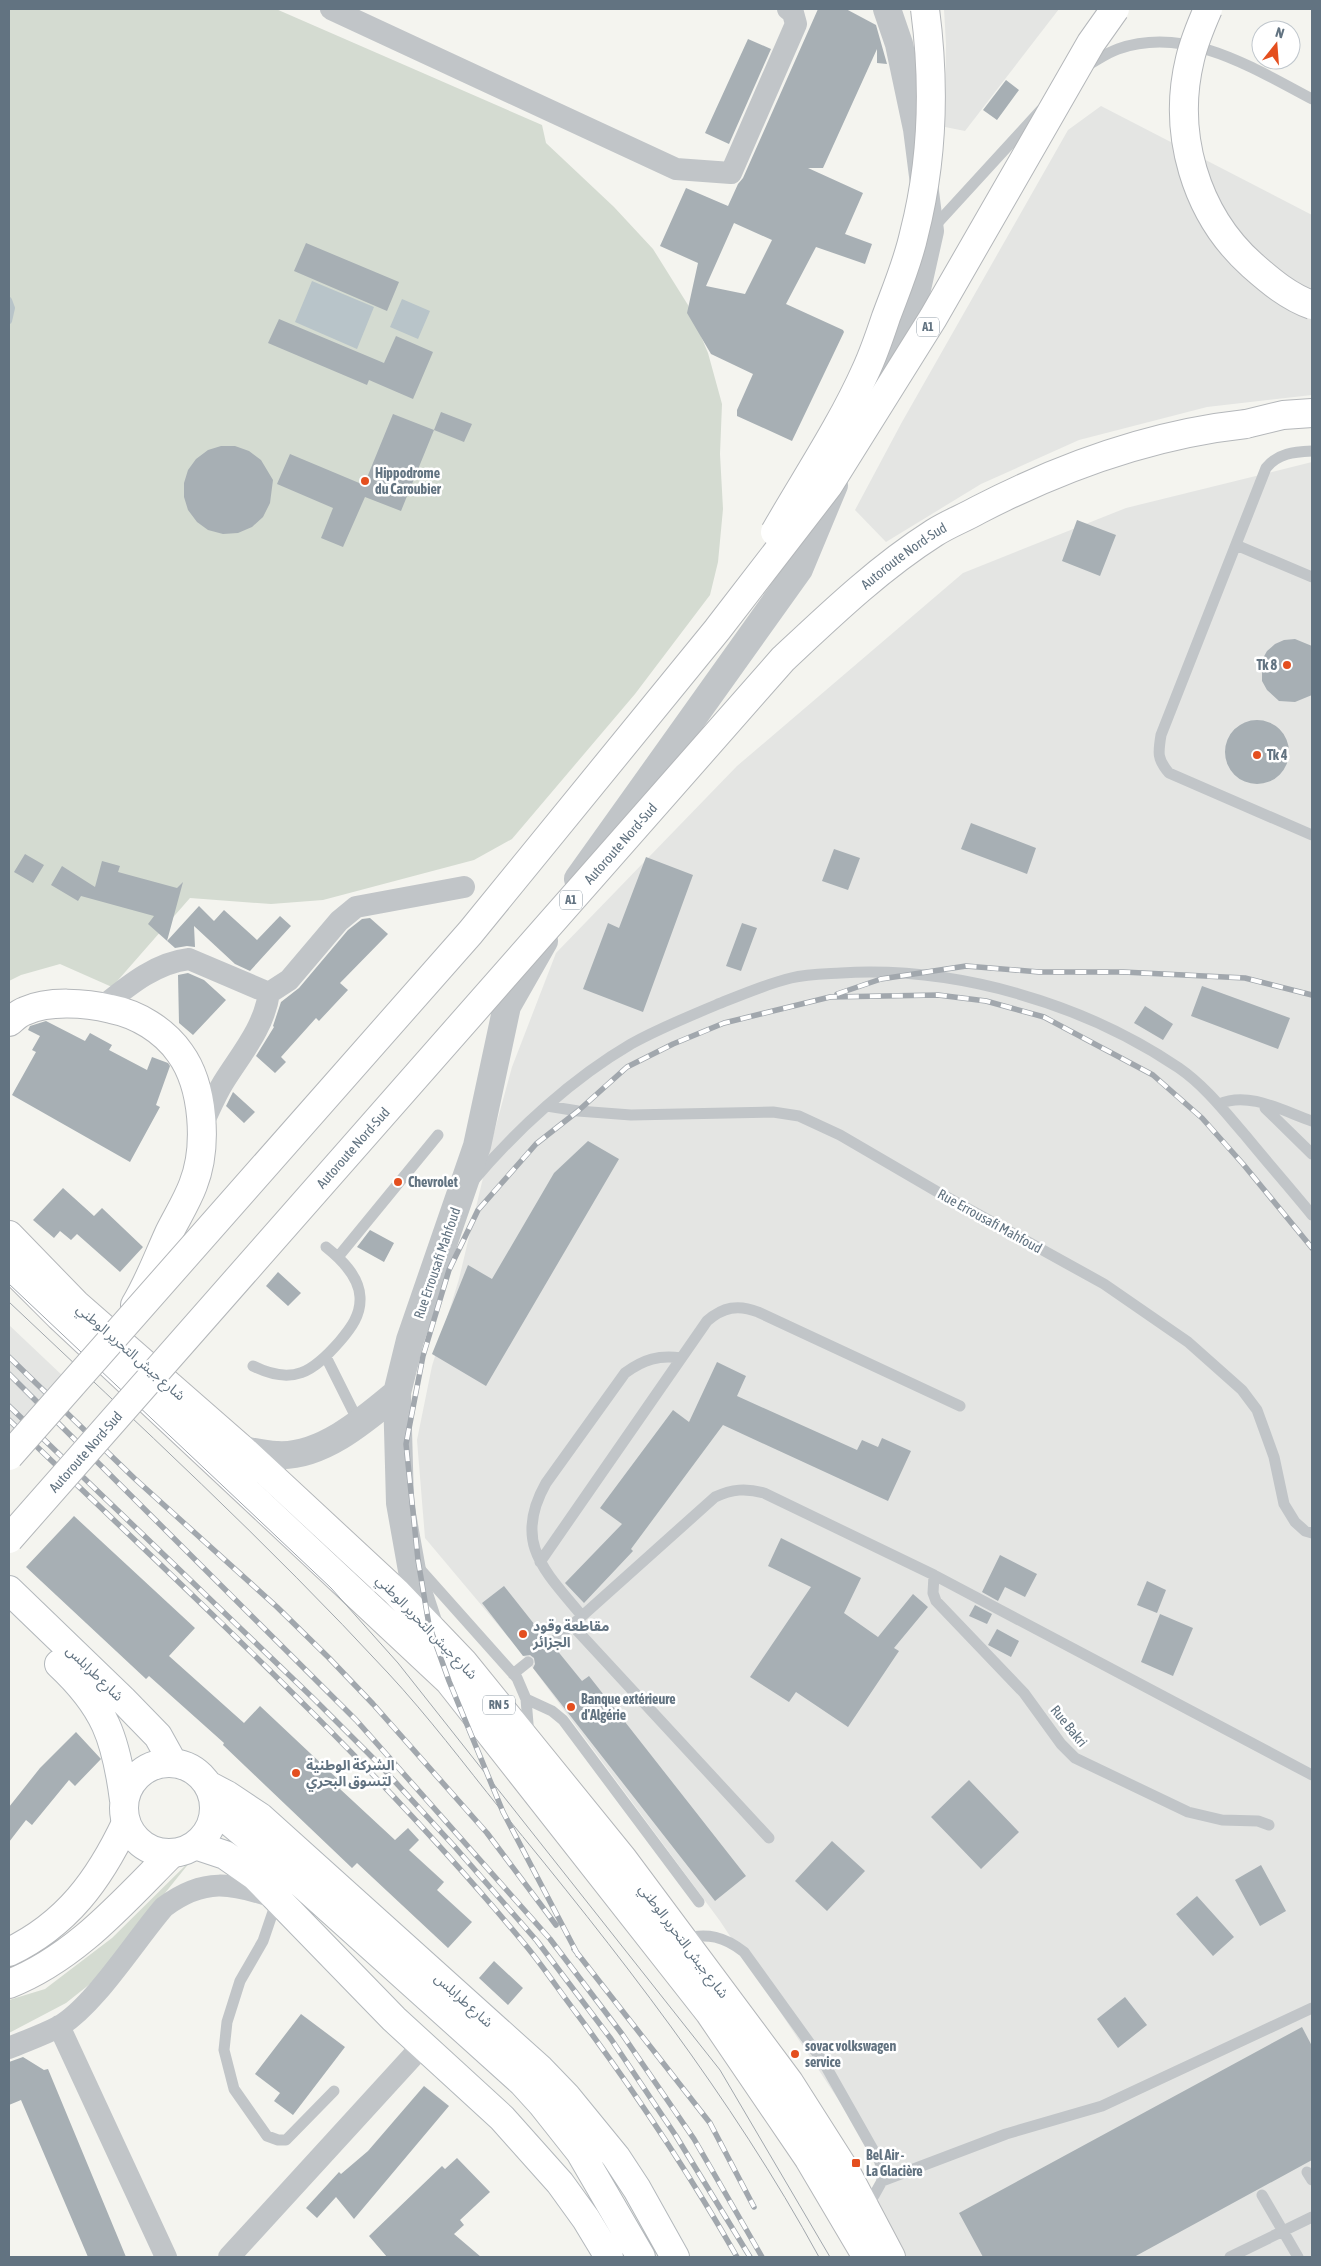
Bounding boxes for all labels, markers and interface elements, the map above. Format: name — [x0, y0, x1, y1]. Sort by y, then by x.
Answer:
north arrow — [1251, 20, 1301, 70]
text: N — [1274, 24, 1286, 41]
road number: A1 — [917, 318, 939, 337]
place label: Hippodrome du Caroubier — [375, 465, 442, 497]
marker: Hippodrome du Caroubier — [359, 475, 371, 487]
street label: Autoroute Nord-Sud — [858, 519, 949, 592]
place label: Tk 8 — [1256, 657, 1277, 673]
marker: Tk 8 — [1281, 659, 1293, 671]
place label: Tk 4 — [1267, 747, 1288, 763]
marker: Tk 4 — [1251, 749, 1263, 761]
street label: Autoroute Nord-Sud — [581, 800, 660, 887]
road number: A1 — [560, 890, 582, 910]
street label: Autoroute Nord-Sud — [313, 1104, 393, 1191]
place label: Chevrolet — [408, 1174, 458, 1190]
marker: Chevrolet — [392, 1176, 404, 1188]
street label: Rue Errousafi Mahfoud — [935, 1186, 1045, 1256]
street label: Rue Errousafi Mahfoud — [410, 1205, 464, 1321]
street label: شارع جيش التحرير الوطني — [71, 1301, 188, 1406]
street label: Autoroute Nord-Sud — [46, 1408, 125, 1496]
street label: شارع جيش التحرير الوطني — [371, 1572, 481, 1685]
place label: مقاطعة وقود الجزائر — [532, 1618, 609, 1651]
marker: مقاطعة وقود الجزائر — [517, 1628, 529, 1640]
street label: شارع طرابلس — [61, 1642, 127, 1706]
place label: Banque extérieure d'Algérie — [581, 1691, 676, 1723]
road number: RN 5 — [483, 1696, 515, 1714]
marker: Banque extérieure d'Algérie — [565, 1701, 577, 1713]
street label: Rue Bakri — [1047, 1702, 1091, 1750]
place label: الشركة الوطنية لتسوق البحري — [306, 1757, 395, 1792]
marker: الشركة الوطنية لتسوق البحري — [290, 1767, 302, 1779]
street label: شارع جيش التحرير الوطني — [633, 1881, 732, 2003]
street label: شارع طرابلس — [430, 1970, 496, 2033]
place label: sovac volkswagen service — [805, 2038, 896, 2070]
marker: sovac volkswagen service — [789, 2048, 801, 2060]
place label: Bel Air - La Glacière — [866, 2147, 923, 2179]
marker: Bel Air - La Glacière — [850, 2157, 862, 2169]

